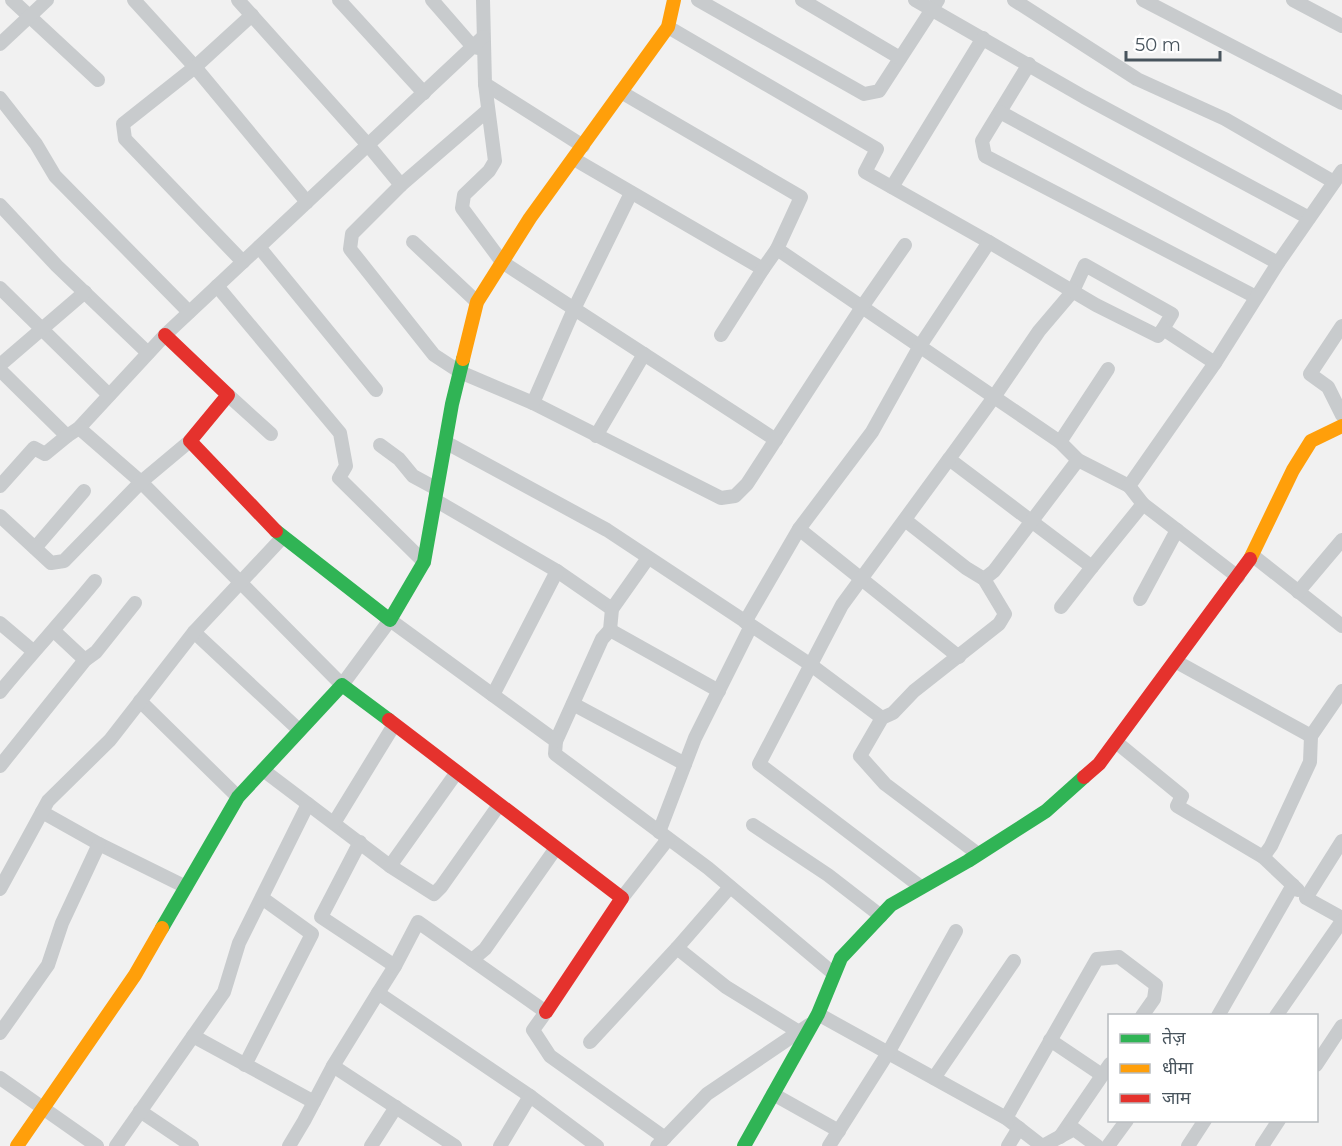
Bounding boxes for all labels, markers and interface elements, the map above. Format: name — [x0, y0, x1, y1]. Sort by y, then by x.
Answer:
scale bar — [1126, 24, 1220, 62]
text: 50 m — [1135, 34, 1181, 56]
legend — [1108, 1014, 1318, 1122]
text: तेज़ — [1162, 1027, 1186, 1049]
text: धीमा — [1162, 1057, 1193, 1079]
text: जाम — [1162, 1087, 1192, 1109]

